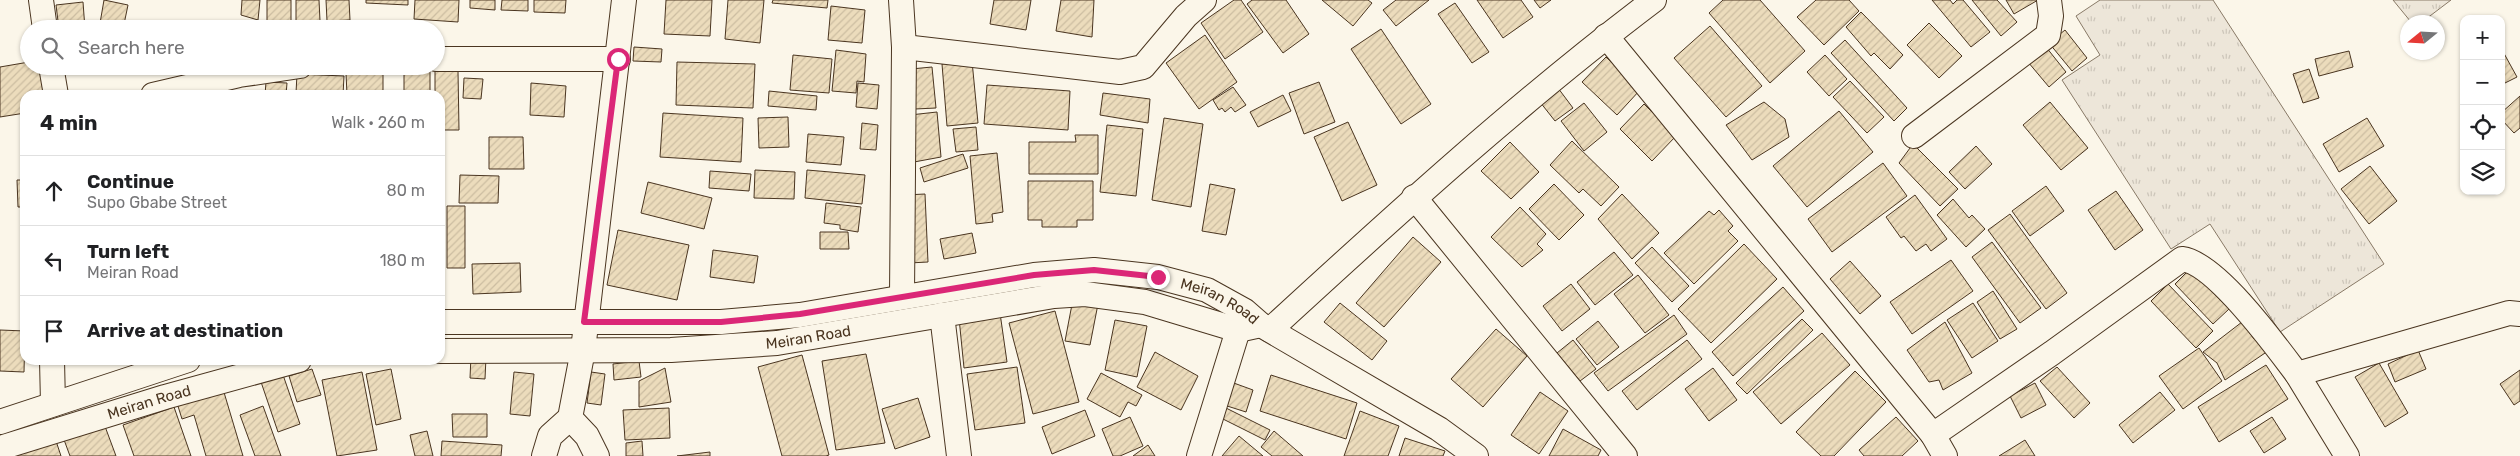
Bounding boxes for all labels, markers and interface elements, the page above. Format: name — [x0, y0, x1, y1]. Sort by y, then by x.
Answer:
north arrow — [2400, 15, 2445, 60]
map controls — [2460, 15, 2505, 195]
button: + — [2460, 15, 2505, 60]
search box — [20, 20, 445, 75]
icon: search — [38, 34, 66, 62]
text: Search here — [78, 36, 185, 59]
route start — [607, 48, 630, 71]
button: − — [2460, 60, 2505, 105]
button: locate — [2460, 105, 2505, 150]
text: 4 min — [40, 110, 98, 135]
text: Walk · 260 m — [331, 113, 425, 132]
button: layers — [2460, 150, 2505, 195]
text: Continue — [87, 170, 174, 193]
icon: ahead — [40, 177, 68, 205]
text: 80 m — [387, 181, 425, 200]
text: Supo Gbabe Street — [87, 193, 227, 212]
text: Turn left — [87, 240, 169, 263]
icon: left — [40, 247, 68, 275]
text: 180 m — [380, 251, 425, 270]
text: Meiran Road — [87, 263, 179, 282]
route end — [1147, 266, 1170, 289]
street label: Meiran Road — [1179, 274, 1263, 328]
icon: arrive — [40, 317, 68, 345]
text: Arrive at destination — [87, 319, 283, 342]
street label: Meiran Road — [765, 322, 852, 353]
street label: Meiran Road — [105, 381, 193, 423]

